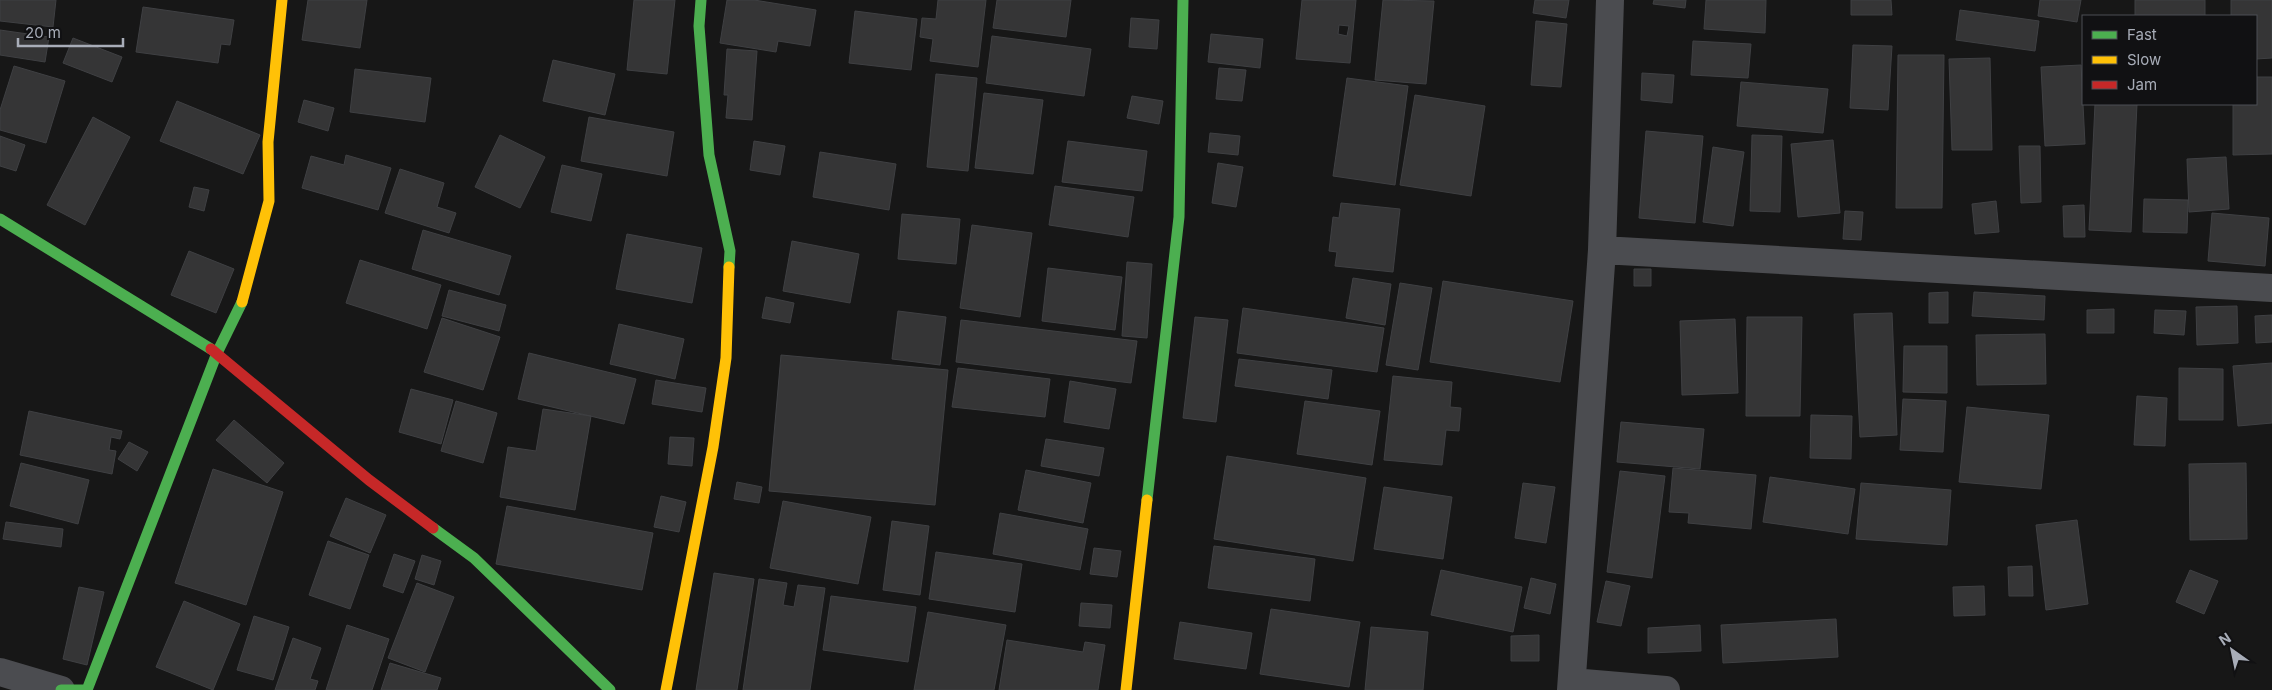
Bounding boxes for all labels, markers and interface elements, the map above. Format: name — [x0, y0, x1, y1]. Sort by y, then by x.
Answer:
scale bar — [18, 15, 122, 47]
legend — [2082, 15, 2257, 105]
text: 20 m — [25, 23, 61, 42]
text: Fast — [2127, 25, 2157, 44]
text: Slow — [2127, 50, 2161, 69]
text: Jam — [2127, 75, 2157, 94]
north arrow — [2207, 625, 2257, 675]
text: N — [2216, 629, 2234, 649]

